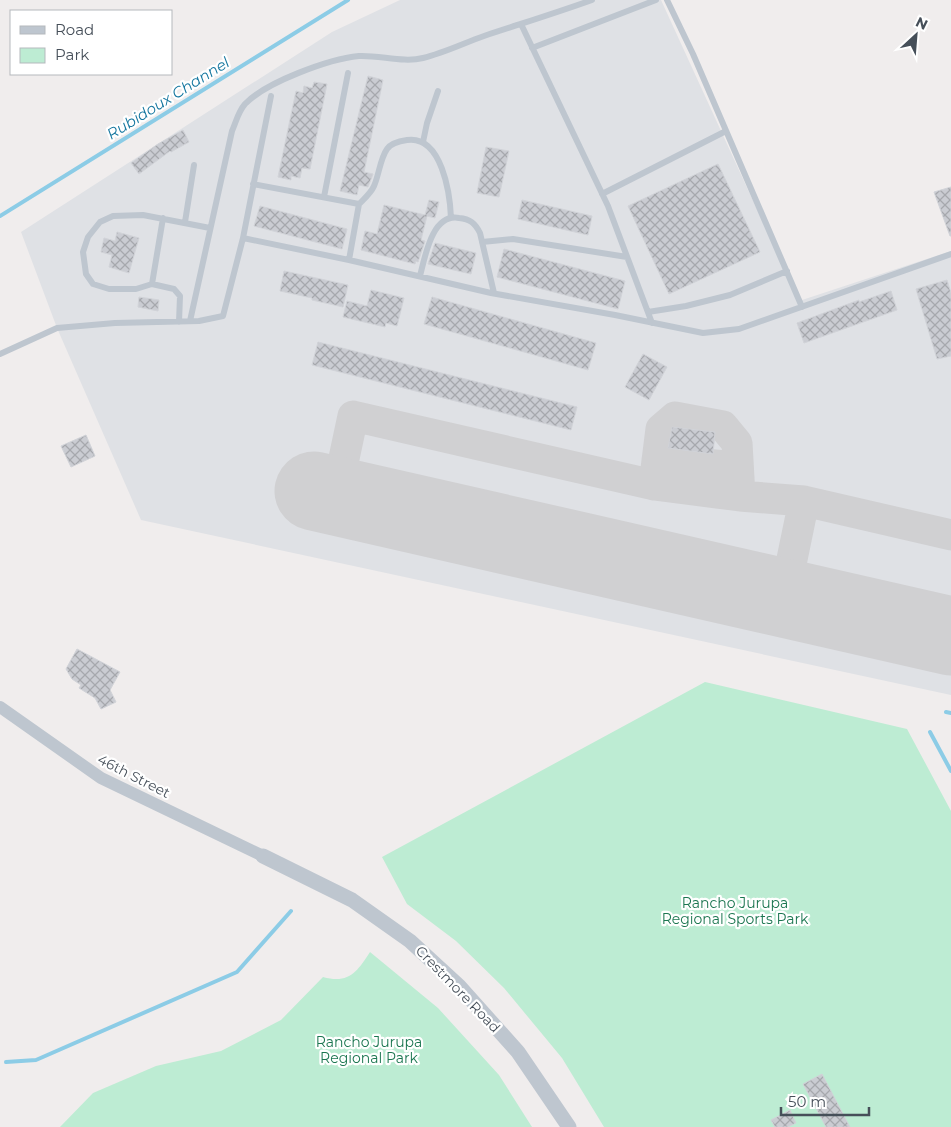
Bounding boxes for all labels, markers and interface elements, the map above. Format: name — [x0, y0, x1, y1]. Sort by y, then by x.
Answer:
legend — [10, 10, 172, 75]
north arrow — [891, 10, 941, 60]
text: N — [913, 13, 931, 34]
text: Road — [55, 20, 94, 39]
text: Park — [55, 45, 89, 64]
water label: Rubidoux Channel — [103, 53, 233, 143]
street label: 46th Street — [95, 750, 174, 802]
park label: Rancho Jurupa Regional Sports Park — [662, 894, 809, 928]
street label: Crestmore Road — [412, 942, 504, 1036]
park label: Rancho Jurupa Regional Park — [316, 1033, 422, 1067]
scale bar — [781, 1084, 868, 1116]
text: 50 m — [788, 1092, 826, 1111]

